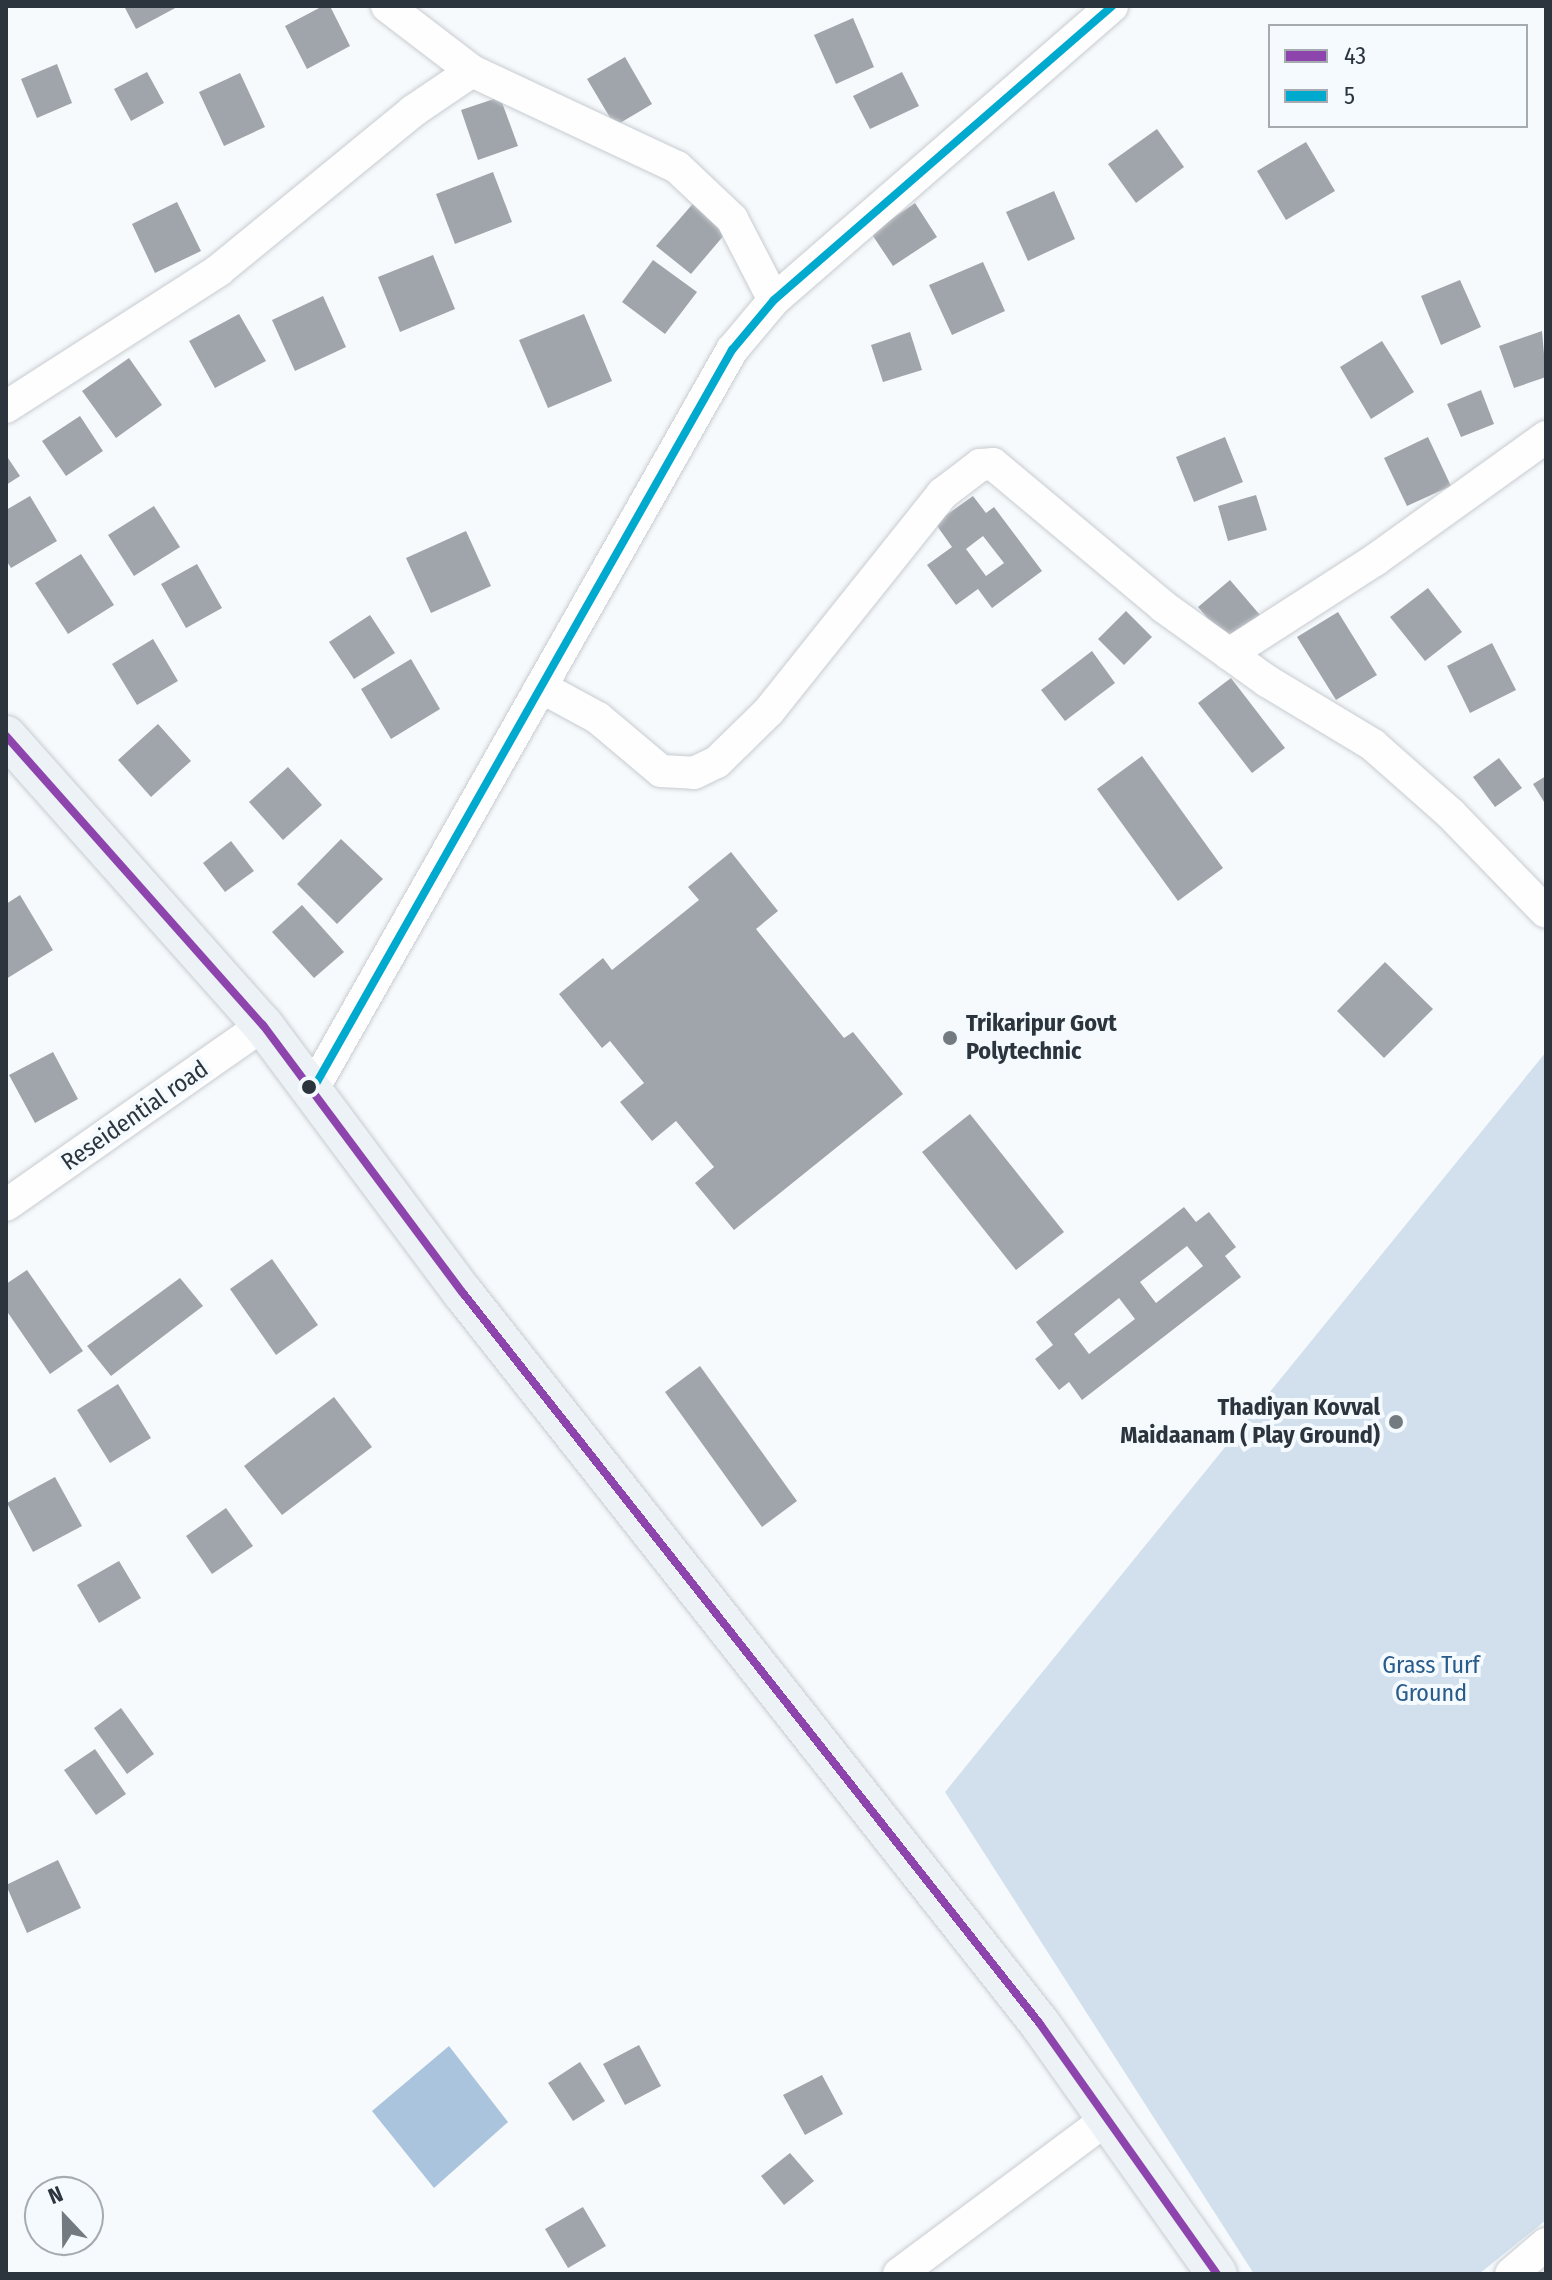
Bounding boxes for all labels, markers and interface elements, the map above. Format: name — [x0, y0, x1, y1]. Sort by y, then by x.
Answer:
legend — [1268, 24, 1528, 128]
text: 43 — [1344, 42, 1366, 70]
text: 5 — [1344, 82, 1355, 110]
place label: Trikaripur Govt Polytechnic — [966, 1010, 1117, 1066]
marker: Trikaripur Govt Polytechnic — [941, 1029, 959, 1047]
street label: Reseidential road — [56, 1055, 214, 1177]
unlabelled marker — [301, 1079, 317, 1095]
place label: Thadiyan Kovval Maidaanam ( Play Ground) — [1120, 1394, 1380, 1450]
marker: Thadiyan Kovval Maidaanam ( Play Ground) — [1387, 1413, 1405, 1431]
park label: Grass Turf Ground — [1382, 1652, 1480, 1708]
north arrow — [24, 2176, 104, 2256]
text: N — [44, 2180, 67, 2210]

